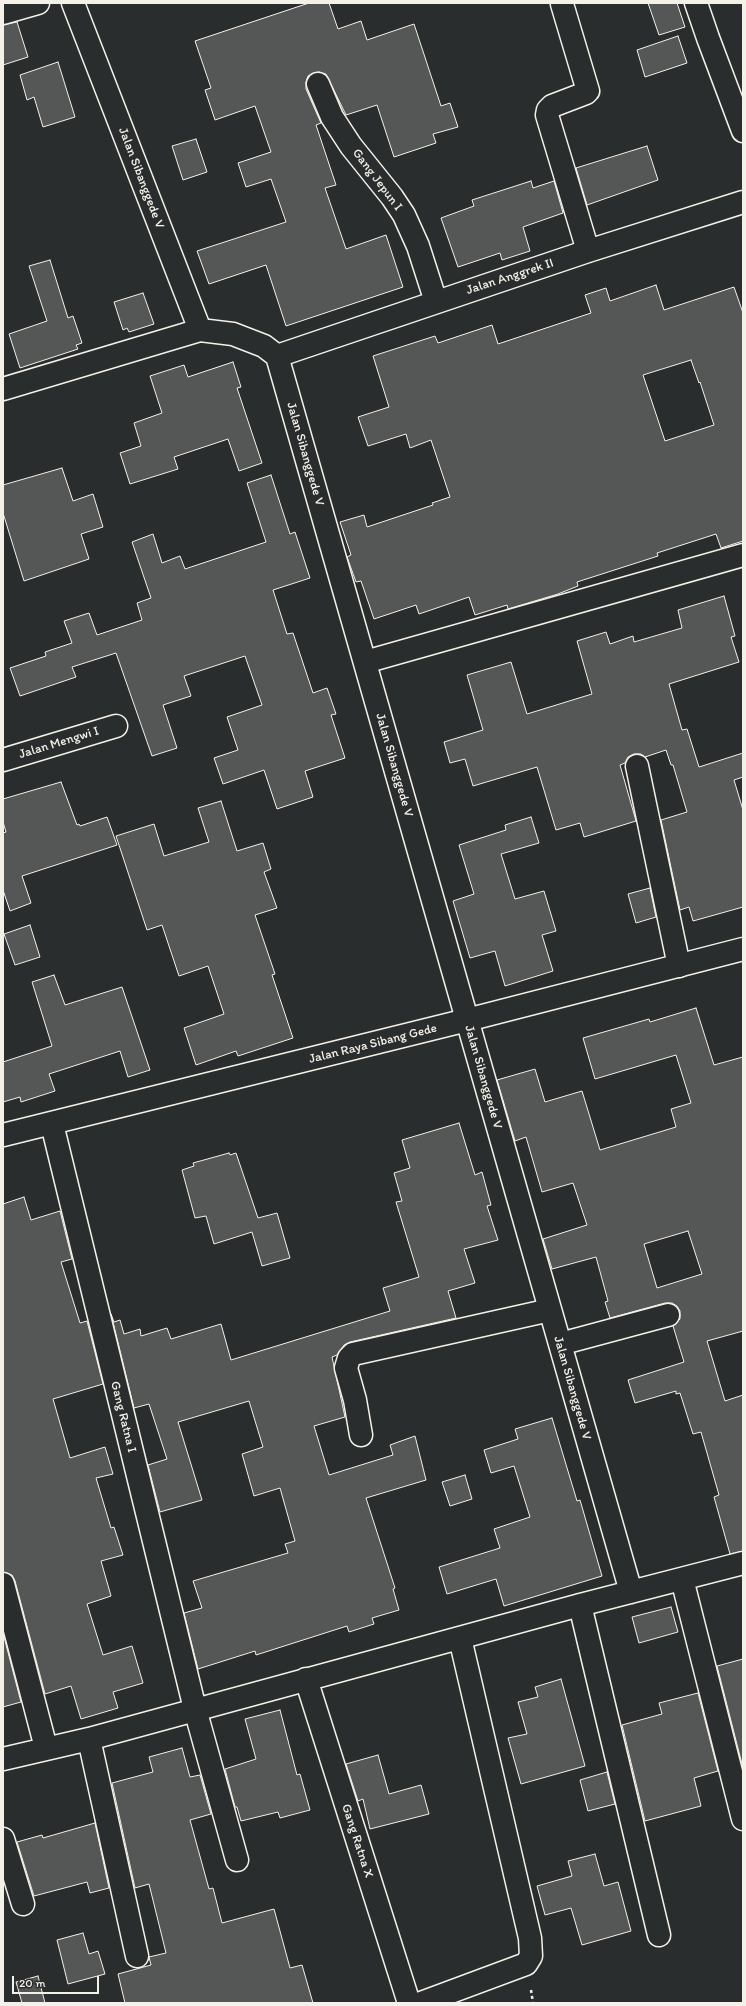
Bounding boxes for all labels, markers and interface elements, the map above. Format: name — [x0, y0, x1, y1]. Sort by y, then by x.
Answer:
street label: Jalan Sibanggede V — [115, 125, 167, 231]
street label: Gang Jepun I — [349, 146, 405, 214]
street label: Jalan Anggrek II — [464, 256, 556, 298]
street label: Jalan Sibanggede V — [283, 401, 327, 507]
street label: Jalan Sibanggede V — [372, 712, 416, 818]
street label: Jalan Mengwi I — [17, 723, 101, 763]
street label: Jalan Raya Sibang Gede — [307, 1021, 439, 1067]
street label: Jalan Sibanggede V — [461, 1024, 505, 1130]
street label: Jalan Sibanggede V — [550, 1335, 594, 1441]
street label: Gang Ratna I — [107, 1380, 139, 1454]
street label: Gang Ratna X — [338, 1802, 376, 1880]
scale bar — [14, 1968, 101, 1994]
text: 20 m — [19, 1976, 46, 1990]

